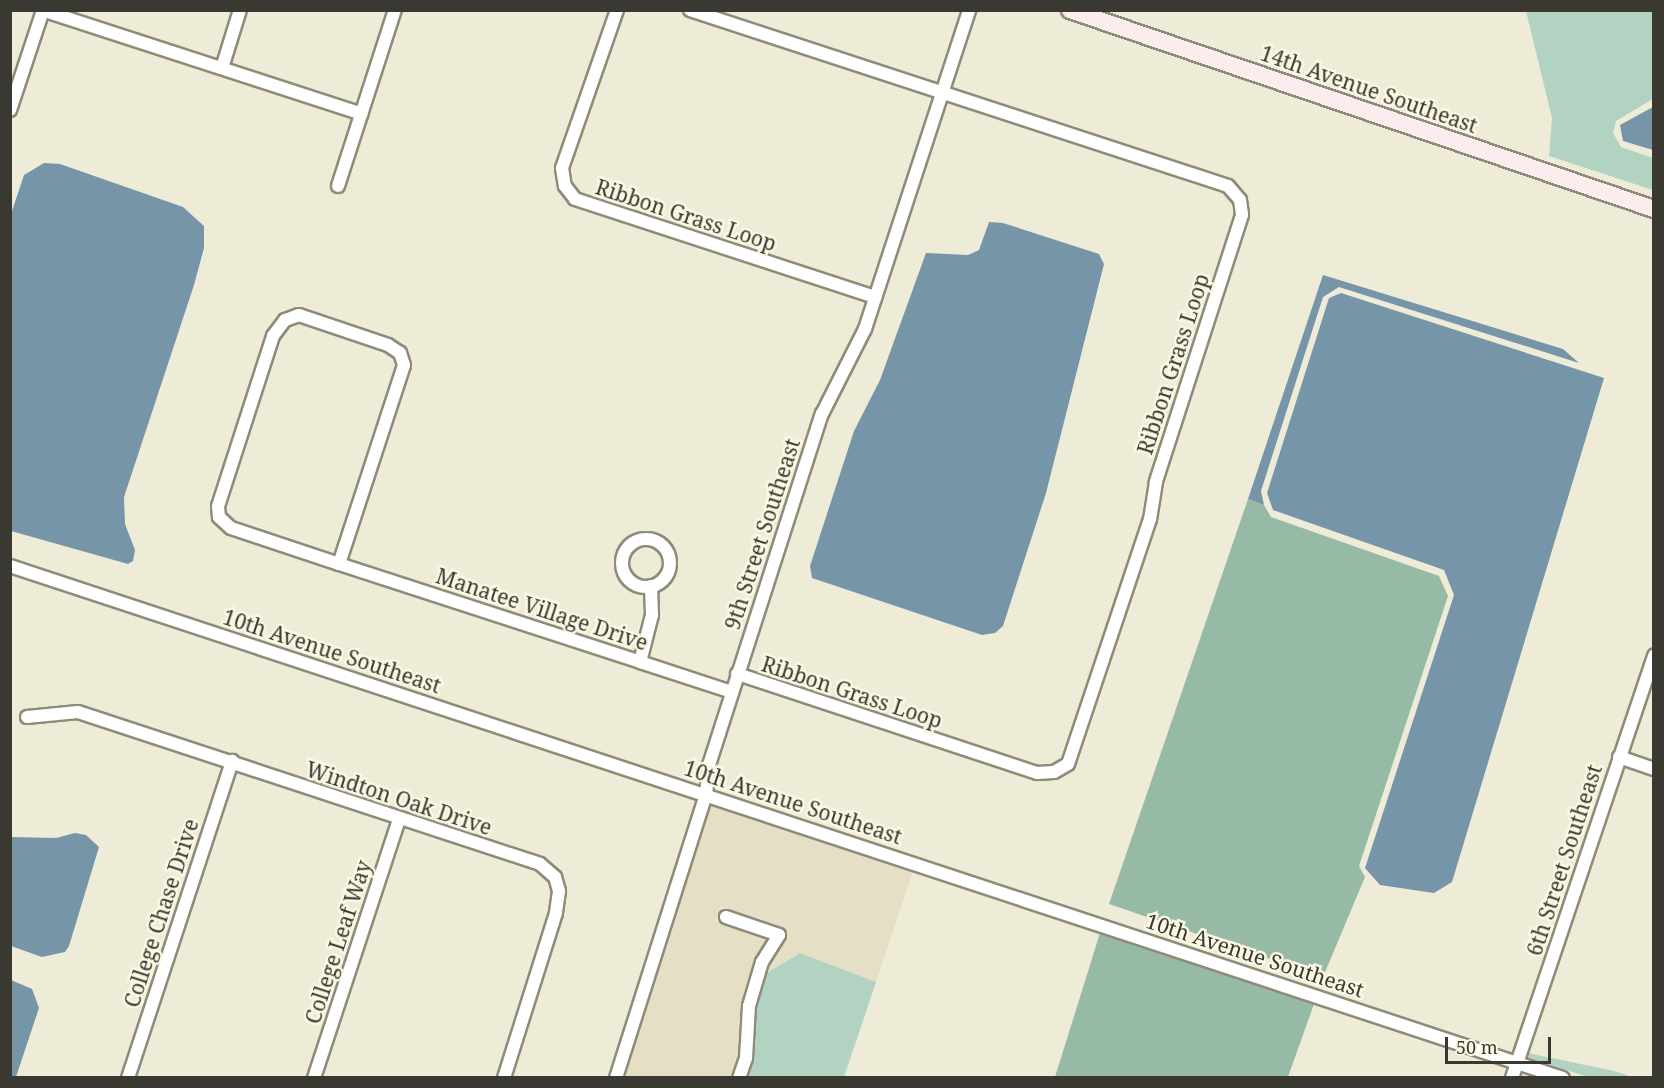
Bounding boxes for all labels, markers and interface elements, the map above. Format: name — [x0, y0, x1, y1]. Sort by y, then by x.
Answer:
street label: 14th Avenue Southeast — [1257, 40, 1481, 138]
street label: Ribbon Grass Loop — [593, 174, 779, 256]
street label: Ribbon Grass Loop — [1132, 271, 1214, 457]
street label: 9th Street Southeast — [719, 435, 805, 633]
street label: Manatee Village Drive — [433, 563, 651, 655]
street label: 10th Avenue Southeast — [220, 604, 444, 698]
street label: Ribbon Grass Loop — [759, 651, 945, 733]
street label: 10th Avenue Southeast — [681, 755, 905, 849]
street label: Windton Oak Drive — [303, 756, 495, 840]
street label: 6th Street Southeast — [1521, 761, 1607, 959]
street label: College Chase Drive — [119, 816, 203, 1010]
street label: College Leaf Way — [300, 857, 376, 1027]
street label: 10th Avenue Southeast — [1143, 908, 1367, 1002]
scale bar — [1448, 1025, 1554, 1063]
text: 50 m — [1456, 1035, 1498, 1059]

